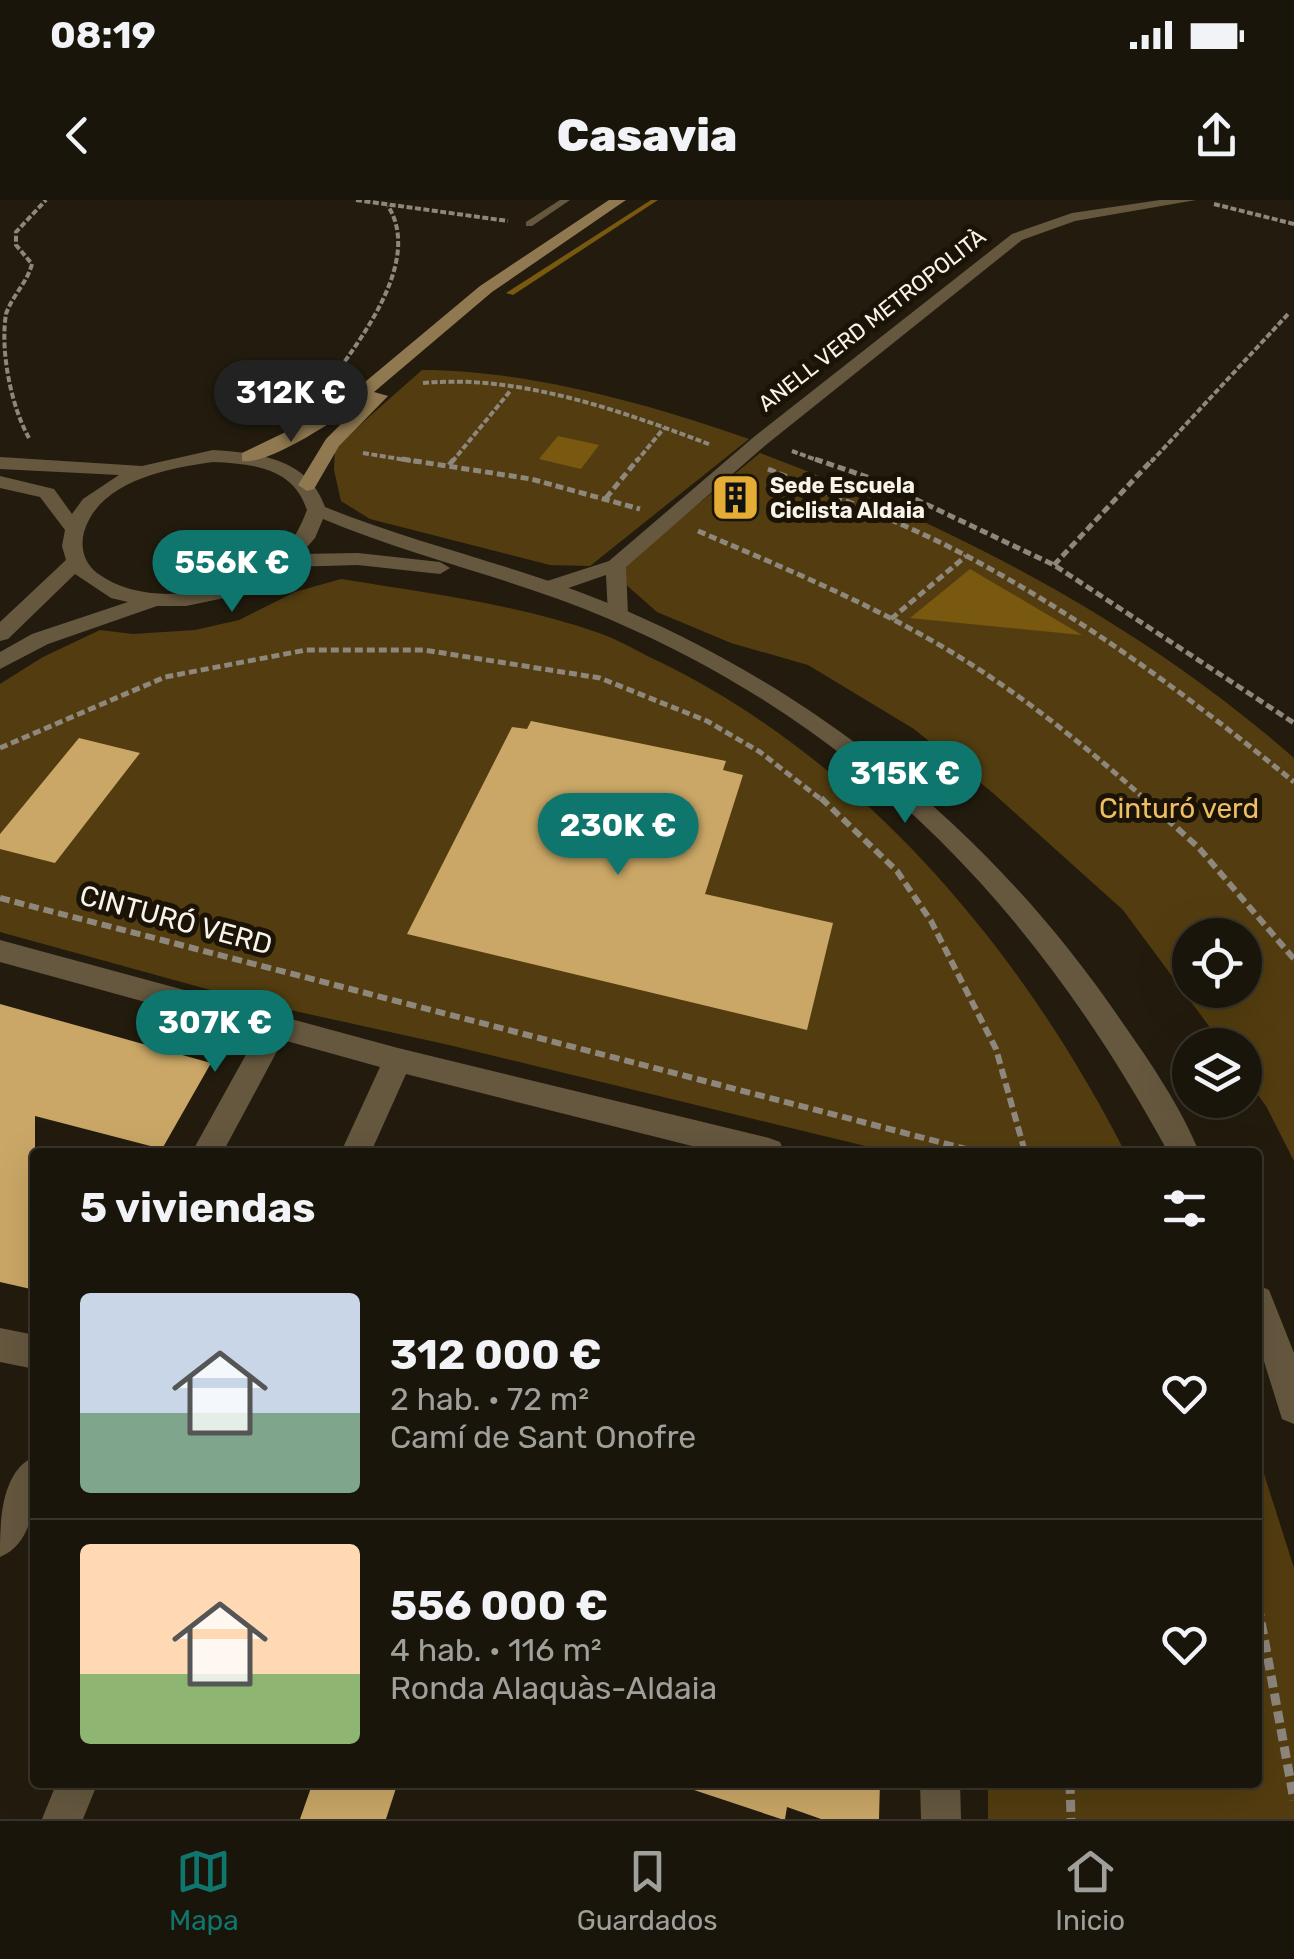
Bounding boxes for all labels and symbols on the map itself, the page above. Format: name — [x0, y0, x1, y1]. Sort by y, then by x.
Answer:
street label: ANELL VERD METROPOLITÀ — [753, 223, 991, 417]
pin: 312K € — [210, 360, 372, 445]
building icon: Sede Escuela Ciclista Aldaia — [709, 472, 761, 524]
place label: Sede Escuela Ciclista Aldaia — [770, 472, 925, 524]
pin: 556K € — [151, 530, 313, 615]
pin: 315K € — [824, 741, 986, 826]
park label: Cinturó verd — [1099, 792, 1259, 825]
pin: 230K € — [537, 793, 699, 878]
street label: CINTURÓ VERD — [76, 878, 276, 962]
pin: 307K € — [134, 990, 296, 1075]

